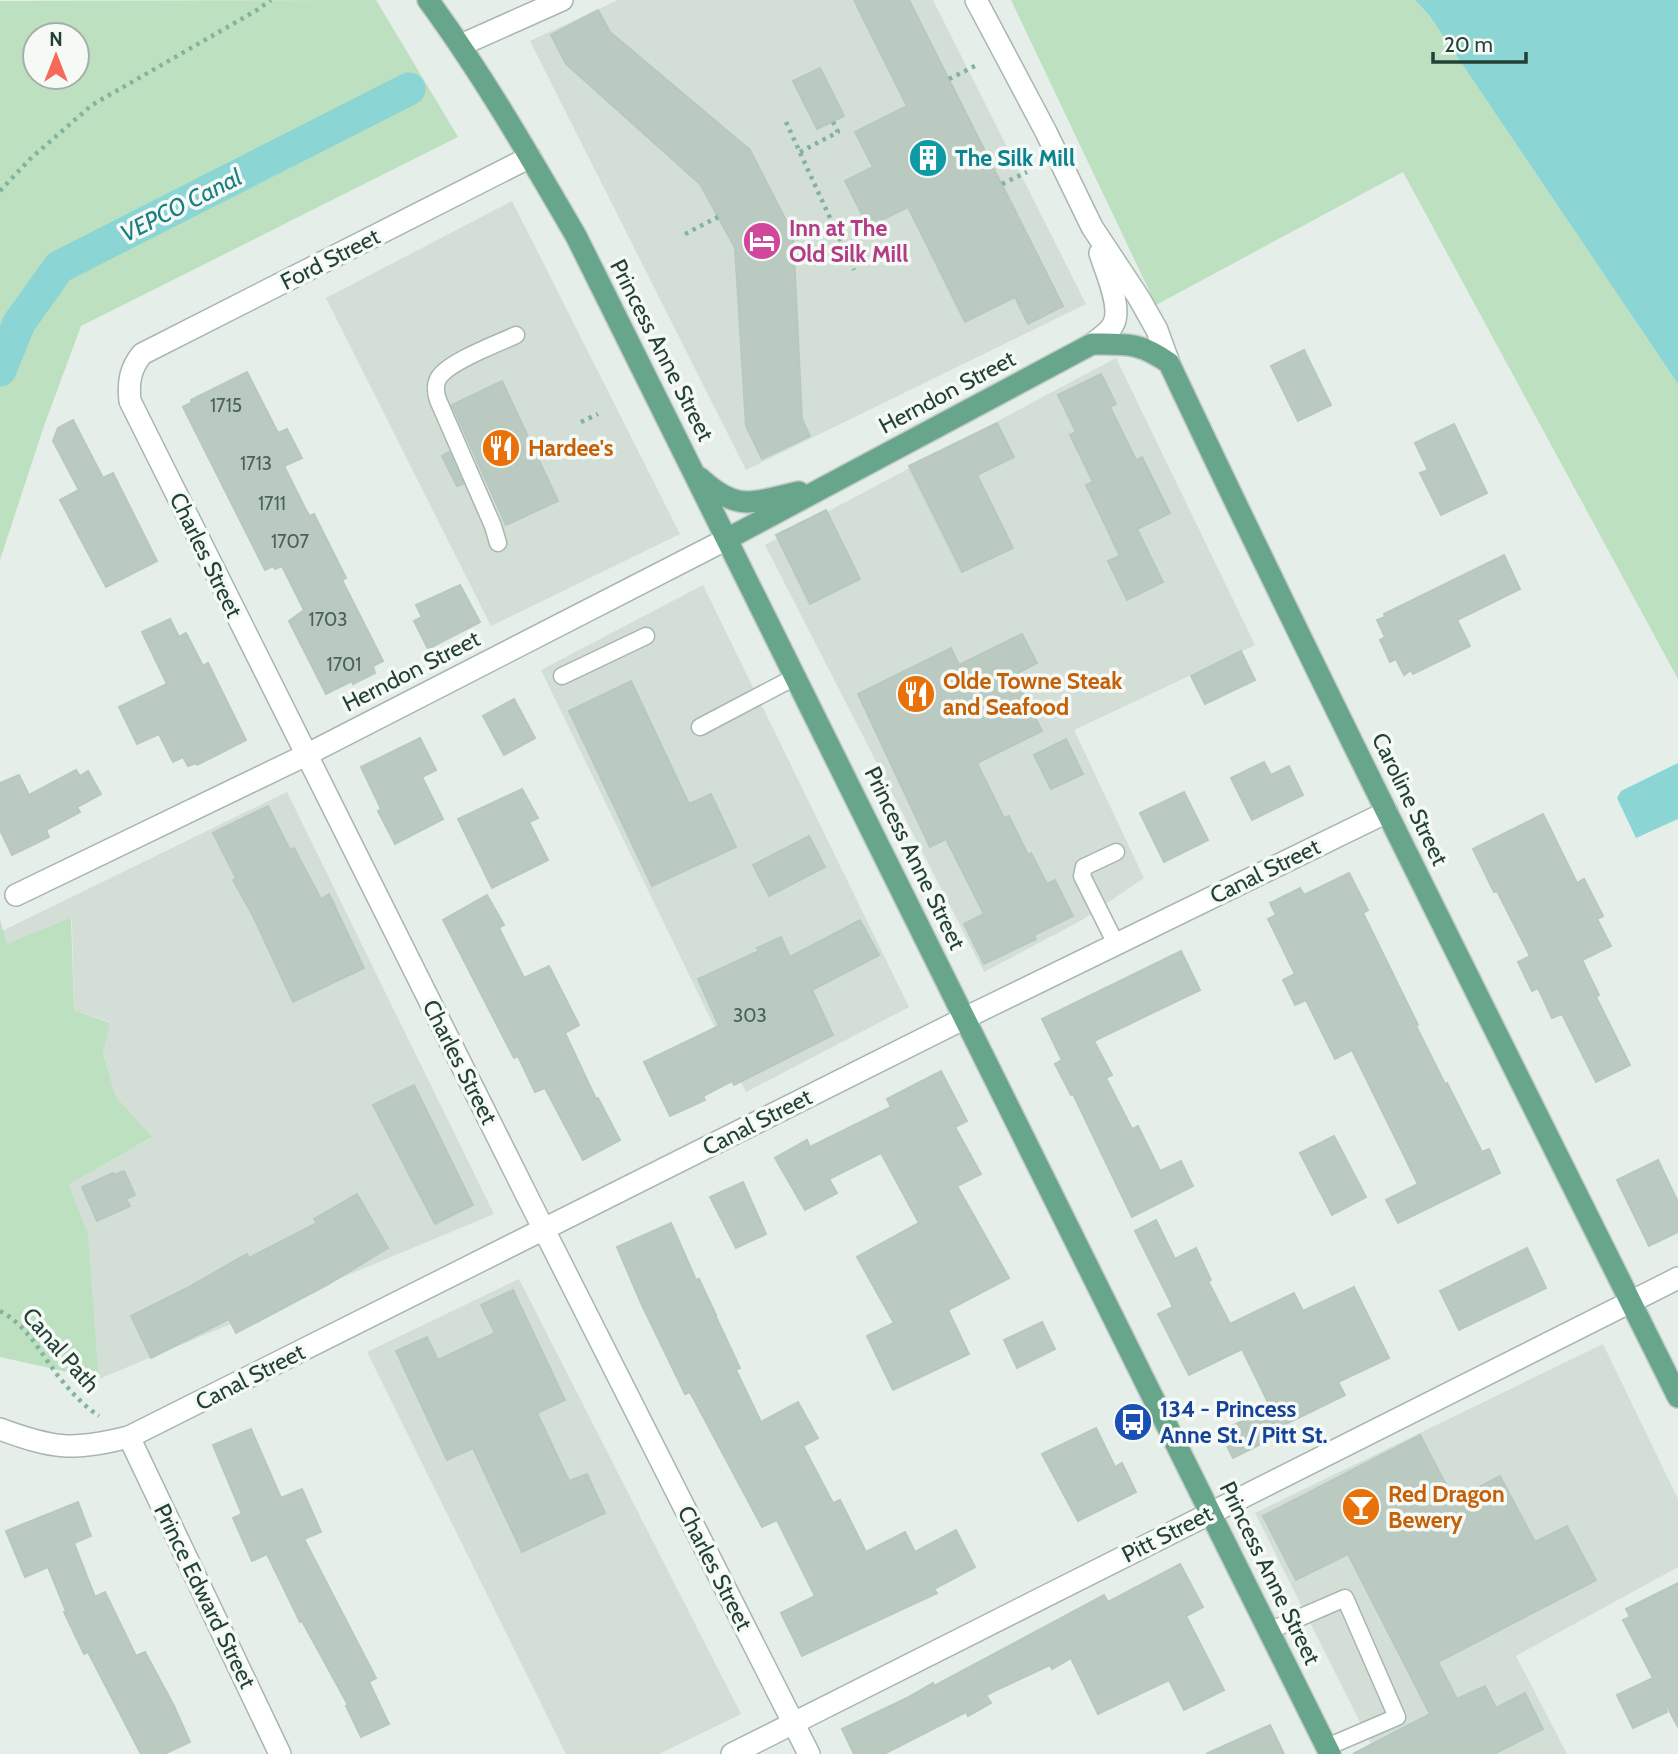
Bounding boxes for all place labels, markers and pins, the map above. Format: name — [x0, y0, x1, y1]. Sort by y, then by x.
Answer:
building icon: The Silk Mill — [907, 137, 949, 179]
place label: The Silk Mill — [955, 144, 1075, 172]
place label: Inn at The Old Silk Mill — [789, 214, 908, 268]
hotel icon: Inn at The Old Silk Mill — [741, 220, 783, 262]
restaurant icon: Hardee's — [480, 427, 522, 469]
place label: Hardee's — [528, 434, 614, 462]
place label: Olde Towne Steak and Seafood — [943, 667, 1123, 721]
restaurant icon: Olde Towne Steak and Seafood — [895, 673, 937, 715]
place label: 134 - Princess Anne St. / Pitt St. — [1160, 1395, 1328, 1449]
bus stop icon: 134 - Princess Anne St. / Pitt St. — [1112, 1401, 1154, 1443]
place label: Red Dragon Bewery — [1388, 1480, 1505, 1534]
bar icon: Red Dragon Bewery — [1340, 1486, 1382, 1528]

